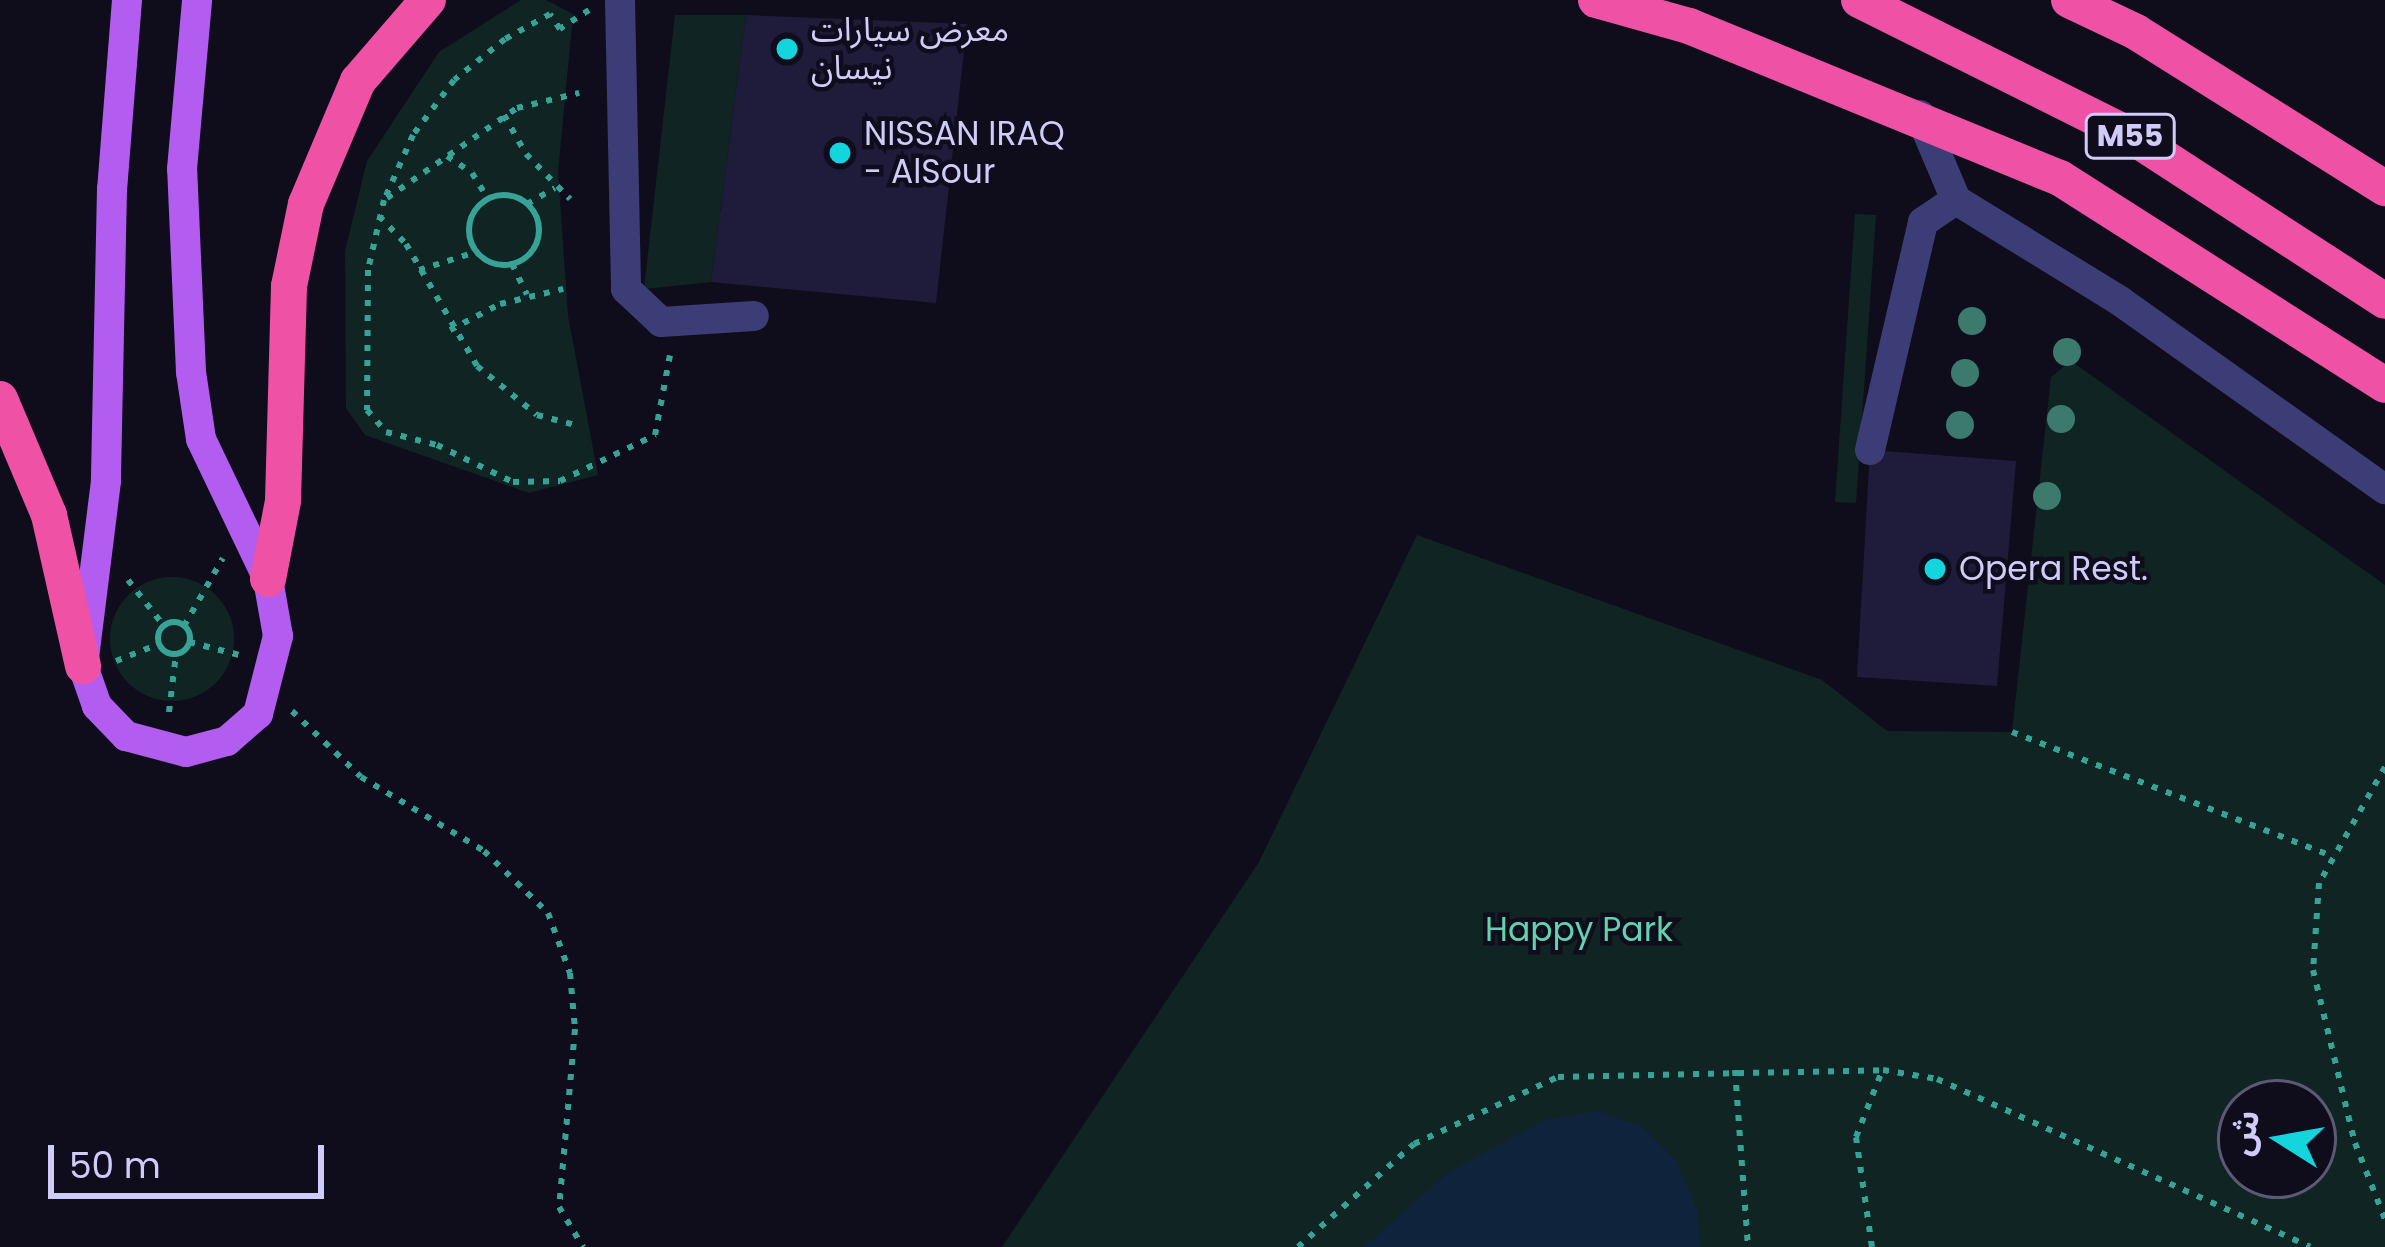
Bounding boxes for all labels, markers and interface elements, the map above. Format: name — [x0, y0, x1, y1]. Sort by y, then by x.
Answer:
place label: معرض سيارات نيسان — [811, 10, 1009, 88]
marker: معرض سيارات نيسان — [774, 36, 800, 62]
road number: M55 — [2082, 112, 2178, 160]
place label: NISSAN IRAQ - AlSour — [864, 114, 1065, 192]
marker: NISSAN IRAQ - AlSour — [827, 140, 853, 166]
place label: Opera Rest. — [1959, 549, 2148, 589]
marker: Opera Rest. — [1922, 556, 1948, 582]
park label: Happy Park — [1485, 910, 1673, 950]
north arrow — [2217, 1079, 2337, 1199]
text: ش — [2217, 1106, 2271, 1159]
scale bar — [54, 1121, 330, 1195]
text: 50 m — [69, 1140, 161, 1191]

